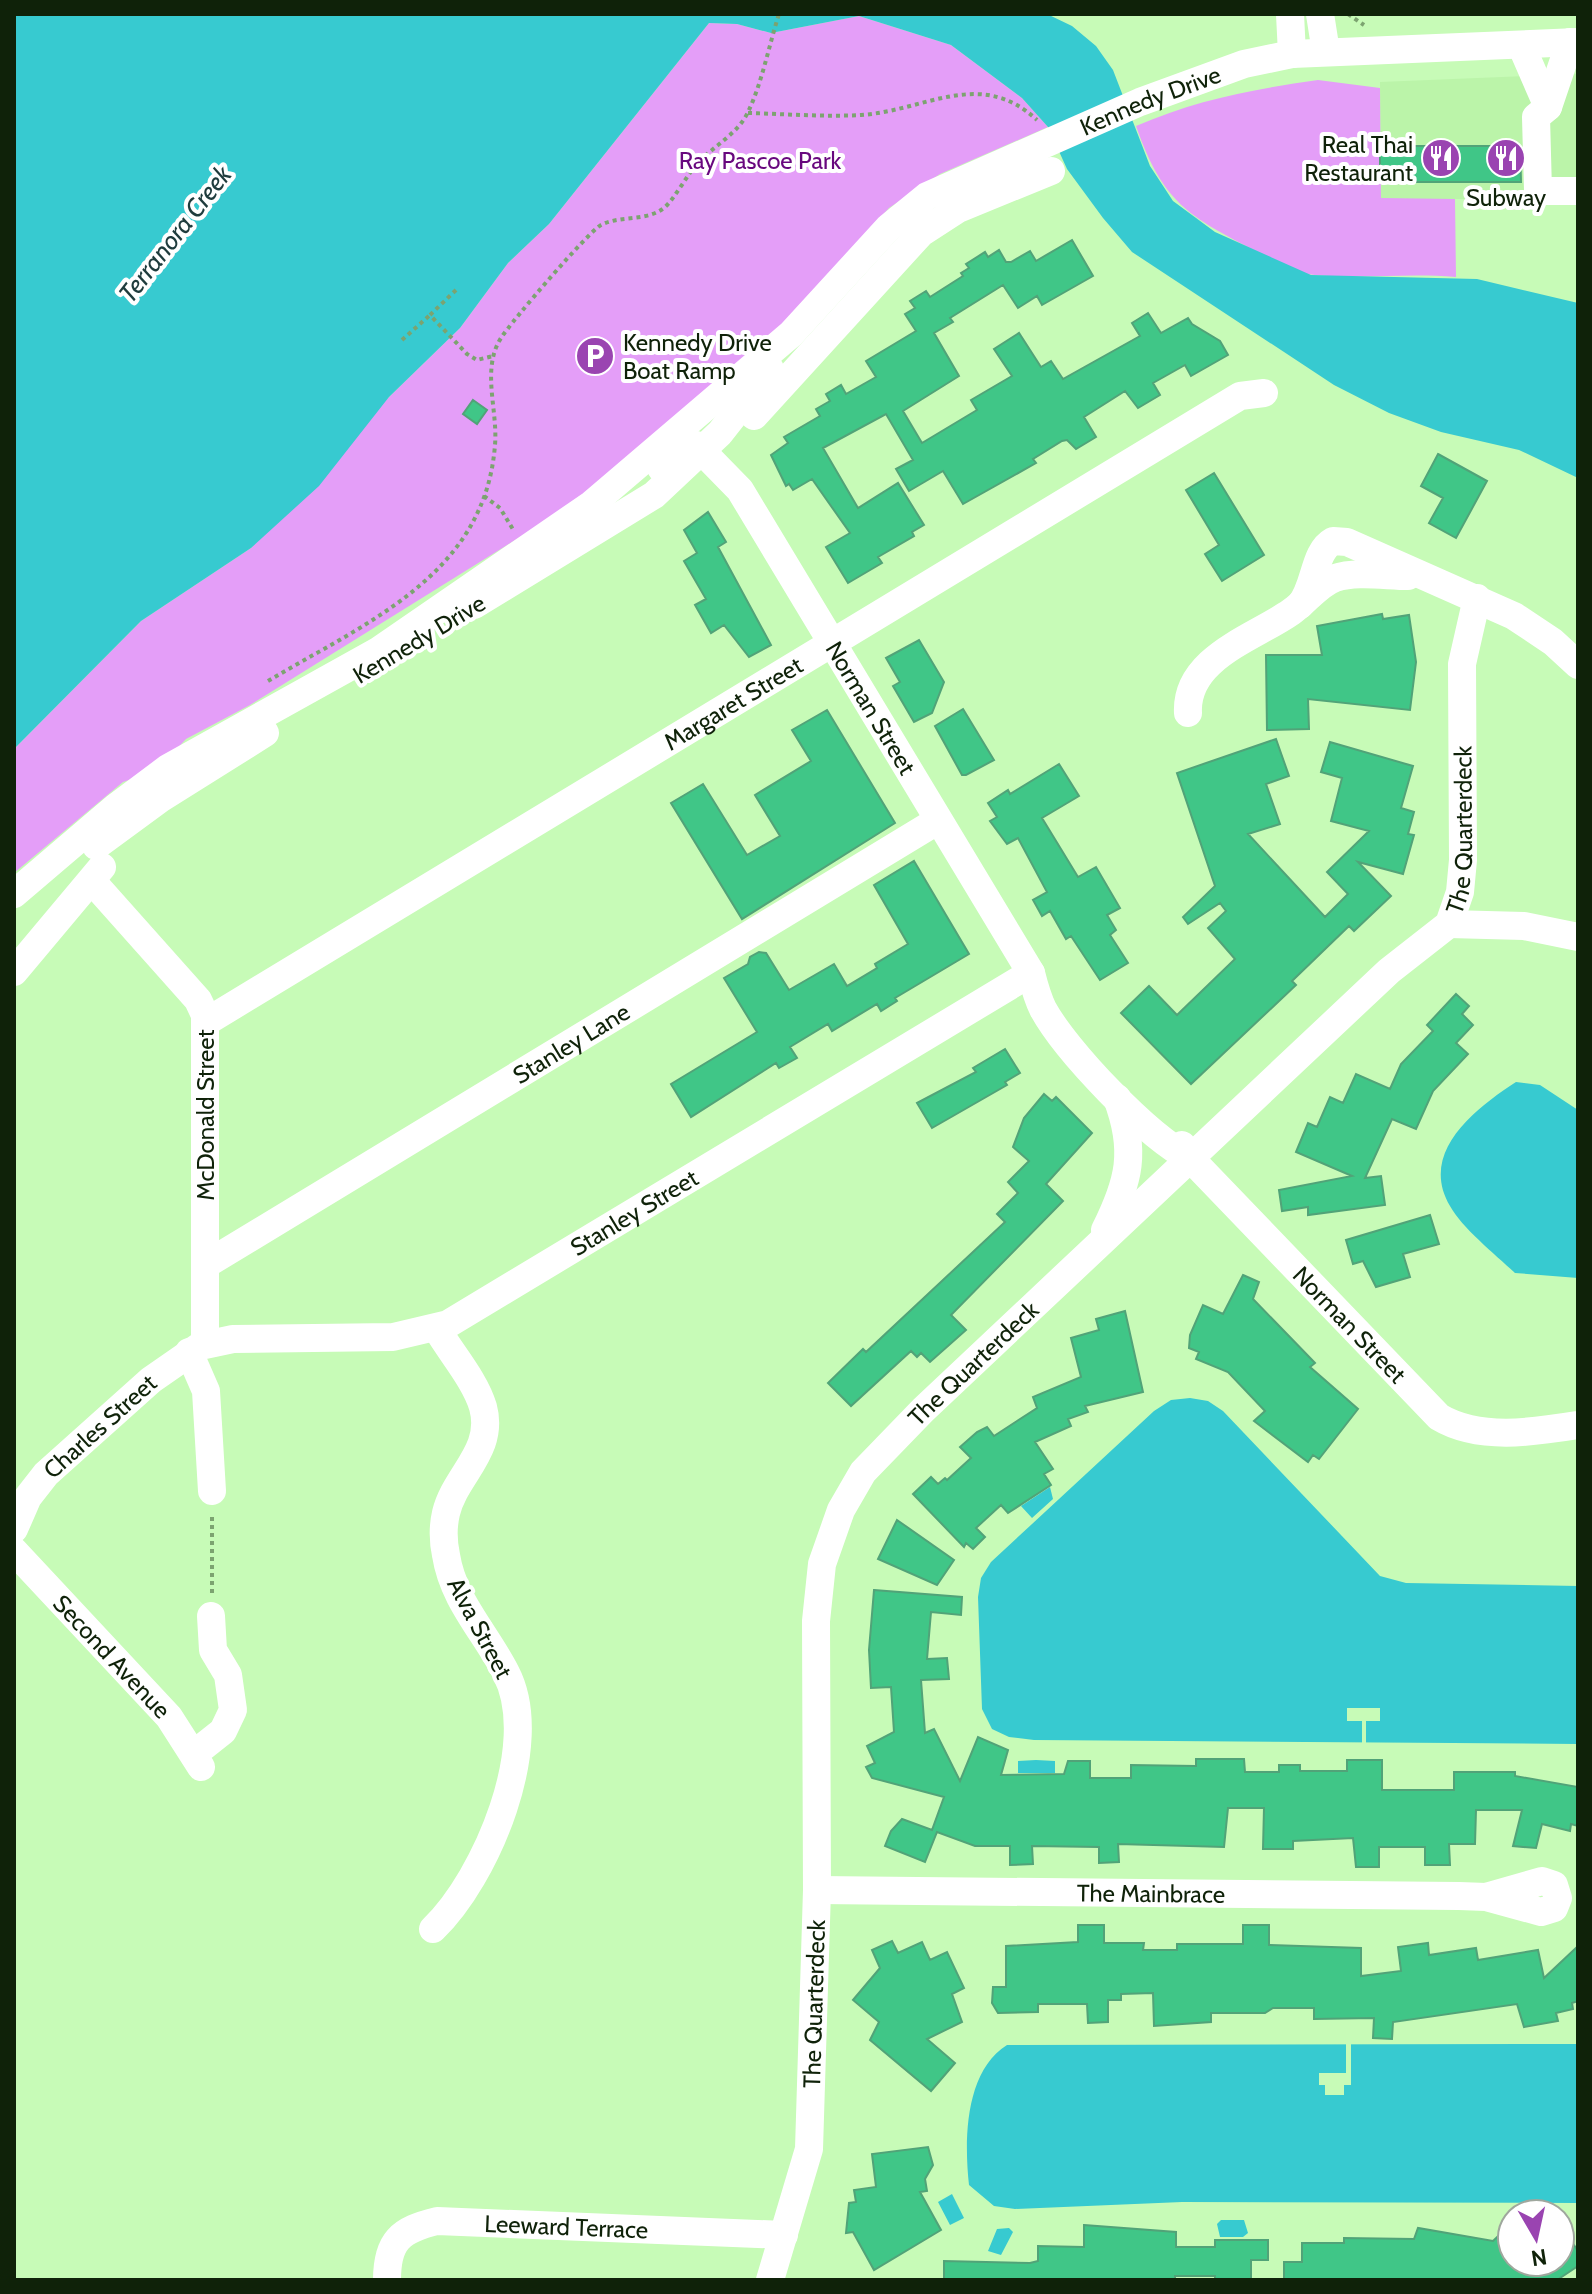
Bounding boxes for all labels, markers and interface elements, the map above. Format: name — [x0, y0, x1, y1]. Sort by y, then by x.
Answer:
street label: Kennedy Drive — [1075, 59, 1225, 141]
place label: Real Thai Restaurant — [1304, 130, 1413, 187]
restaurant icon: Real Thai Restaurant — [1420, 137, 1462, 179]
restaurant icon: Subway — [1485, 137, 1527, 179]
park label: Ray Pascoe Park — [679, 146, 842, 175]
water label: Terranora Creek — [112, 159, 239, 309]
place label: Subway — [1466, 183, 1546, 212]
place label: Kennedy Drive Boat Ramp — [623, 328, 772, 385]
parking icon: Kennedy Drive Boat Ramp — [574, 335, 616, 377]
street label: Kennedy Drive — [348, 588, 490, 690]
street label: Norman Street — [820, 636, 922, 780]
street label: Margaret Street — [658, 650, 807, 756]
street label: The Quarterdeck — [1439, 745, 1478, 918]
street label: Stanley Lane — [507, 997, 635, 1089]
street label: McDonald Street — [191, 1029, 220, 1201]
street label: Stanley Street — [565, 1163, 703, 1262]
street label: Norman Street — [1287, 1260, 1413, 1389]
street label: The Quarterdeck — [902, 1295, 1044, 1431]
street label: Charles Street — [37, 1368, 162, 1484]
street label: Alva Street — [441, 1572, 519, 1684]
street label: Second Avenue — [48, 1588, 177, 1724]
street label: The Mainbrace — [1077, 1878, 1225, 1908]
street label: The Quarterdeck — [796, 1919, 831, 2088]
north arrow — [1496, 2198, 1576, 2278]
street label: Leeward Terrace — [484, 2208, 649, 2244]
text: N — [1529, 2243, 1549, 2272]

